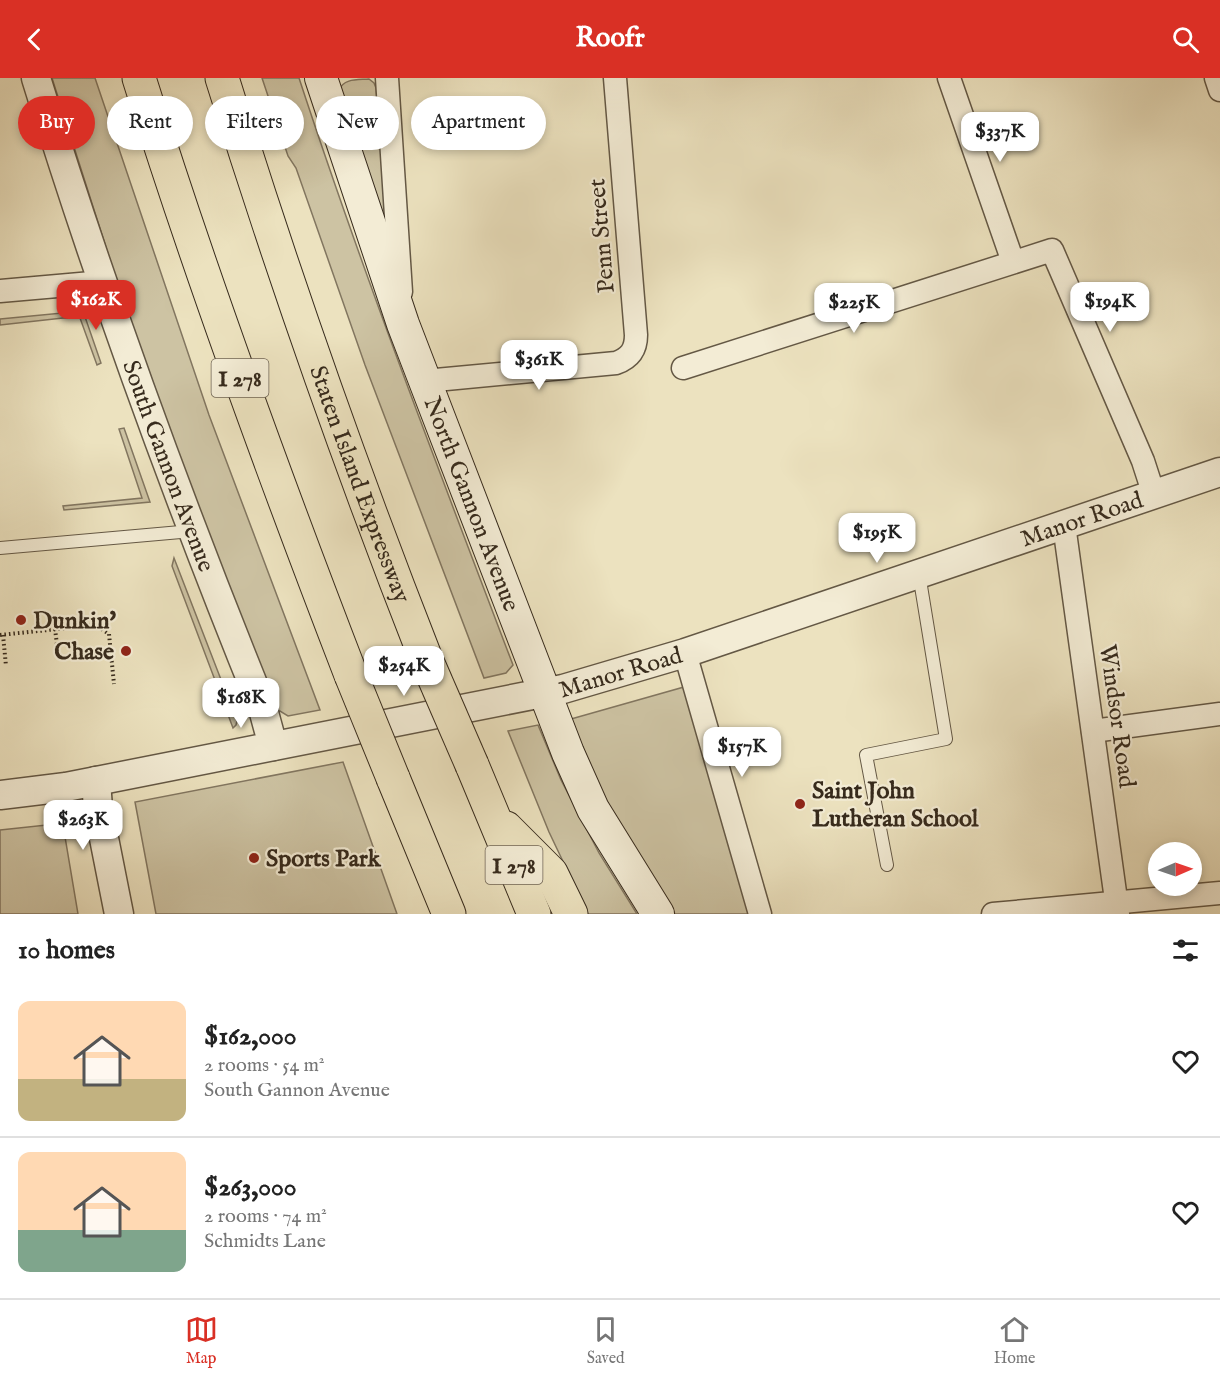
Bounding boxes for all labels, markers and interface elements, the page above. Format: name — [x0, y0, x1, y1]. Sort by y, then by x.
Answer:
text: Roofr — [575, 22, 645, 56]
icon: back — [18, 23, 51, 56]
icon: search — [1169, 23, 1202, 56]
chip: Buy — [18, 96, 95, 150]
chip: Rent — [107, 96, 193, 150]
chip: Filters — [205, 96, 304, 150]
chip: New — [316, 96, 399, 150]
chip: Apartment — [411, 96, 546, 150]
pin: $337K — [958, 112, 1042, 163]
text: $337K — [975, 119, 1025, 144]
street label: Penn Street — [582, 177, 623, 295]
pin: $162K — [54, 280, 138, 331]
pin: $194K — [1068, 282, 1152, 333]
pin: $225K — [812, 283, 896, 334]
text: $162K — [71, 287, 121, 312]
text: $194K — [1084, 289, 1136, 314]
text: $225K — [828, 290, 880, 315]
pin: $361K — [497, 340, 581, 391]
text: $361K — [515, 347, 563, 372]
street label: South Gannon Avenue — [114, 356, 221, 576]
road number: I 278 — [212, 359, 268, 397]
street label: Staten Island Expressway — [301, 362, 417, 608]
street label: North Gannon Avenue — [415, 393, 526, 616]
street label: Manor Road — [1017, 485, 1147, 555]
pin: $195K — [835, 513, 919, 564]
text: $195K — [853, 520, 901, 545]
place label: Dunkin' — [33, 606, 117, 637]
marker: Dunkin' — [14, 613, 28, 627]
place label: Chase — [54, 637, 114, 668]
street label: Manor Road — [556, 641, 686, 706]
street label: Windsor Road — [1091, 643, 1142, 790]
marker: Chase — [119, 644, 133, 658]
pin: $254K — [362, 646, 446, 697]
text: $254K — [378, 653, 430, 678]
pin: $168K — [199, 678, 283, 729]
text: $168K — [216, 685, 266, 710]
pin: $157K — [700, 727, 784, 778]
text: $157K — [717, 734, 767, 759]
place label: Saint John Lutheran School — [812, 776, 979, 835]
marker: Saint John Lutheran School — [793, 797, 807, 811]
pin: $263K — [41, 800, 125, 851]
text: $263K — [58, 807, 108, 832]
north arrow — [1148, 842, 1202, 896]
map controls — [1148, 842, 1202, 896]
place label: Sports Park — [266, 844, 382, 875]
road number: I 278 — [486, 846, 542, 884]
marker: Sports Park — [247, 851, 261, 865]
text: 10 homes — [18, 934, 115, 967]
icon: filters — [1169, 934, 1202, 967]
text: $162,000 — [204, 1020, 297, 1053]
icon: home — [66, 1025, 138, 1097]
icon: heart — [1169, 1045, 1202, 1078]
text: 2 rooms · 54 m² — [204, 1053, 325, 1078]
text: South Gannon Avenue — [204, 1078, 390, 1103]
text: $263,000 — [204, 1171, 297, 1204]
icon: home — [66, 1176, 138, 1248]
icon: heart — [1169, 1196, 1202, 1229]
text: 2 rooms · 74 m² — [204, 1204, 327, 1229]
text: Schmidts Lane — [204, 1229, 326, 1254]
tab: Map — [185, 1313, 218, 1369]
tab: Saved — [587, 1313, 625, 1369]
tab: Home — [994, 1313, 1035, 1369]

